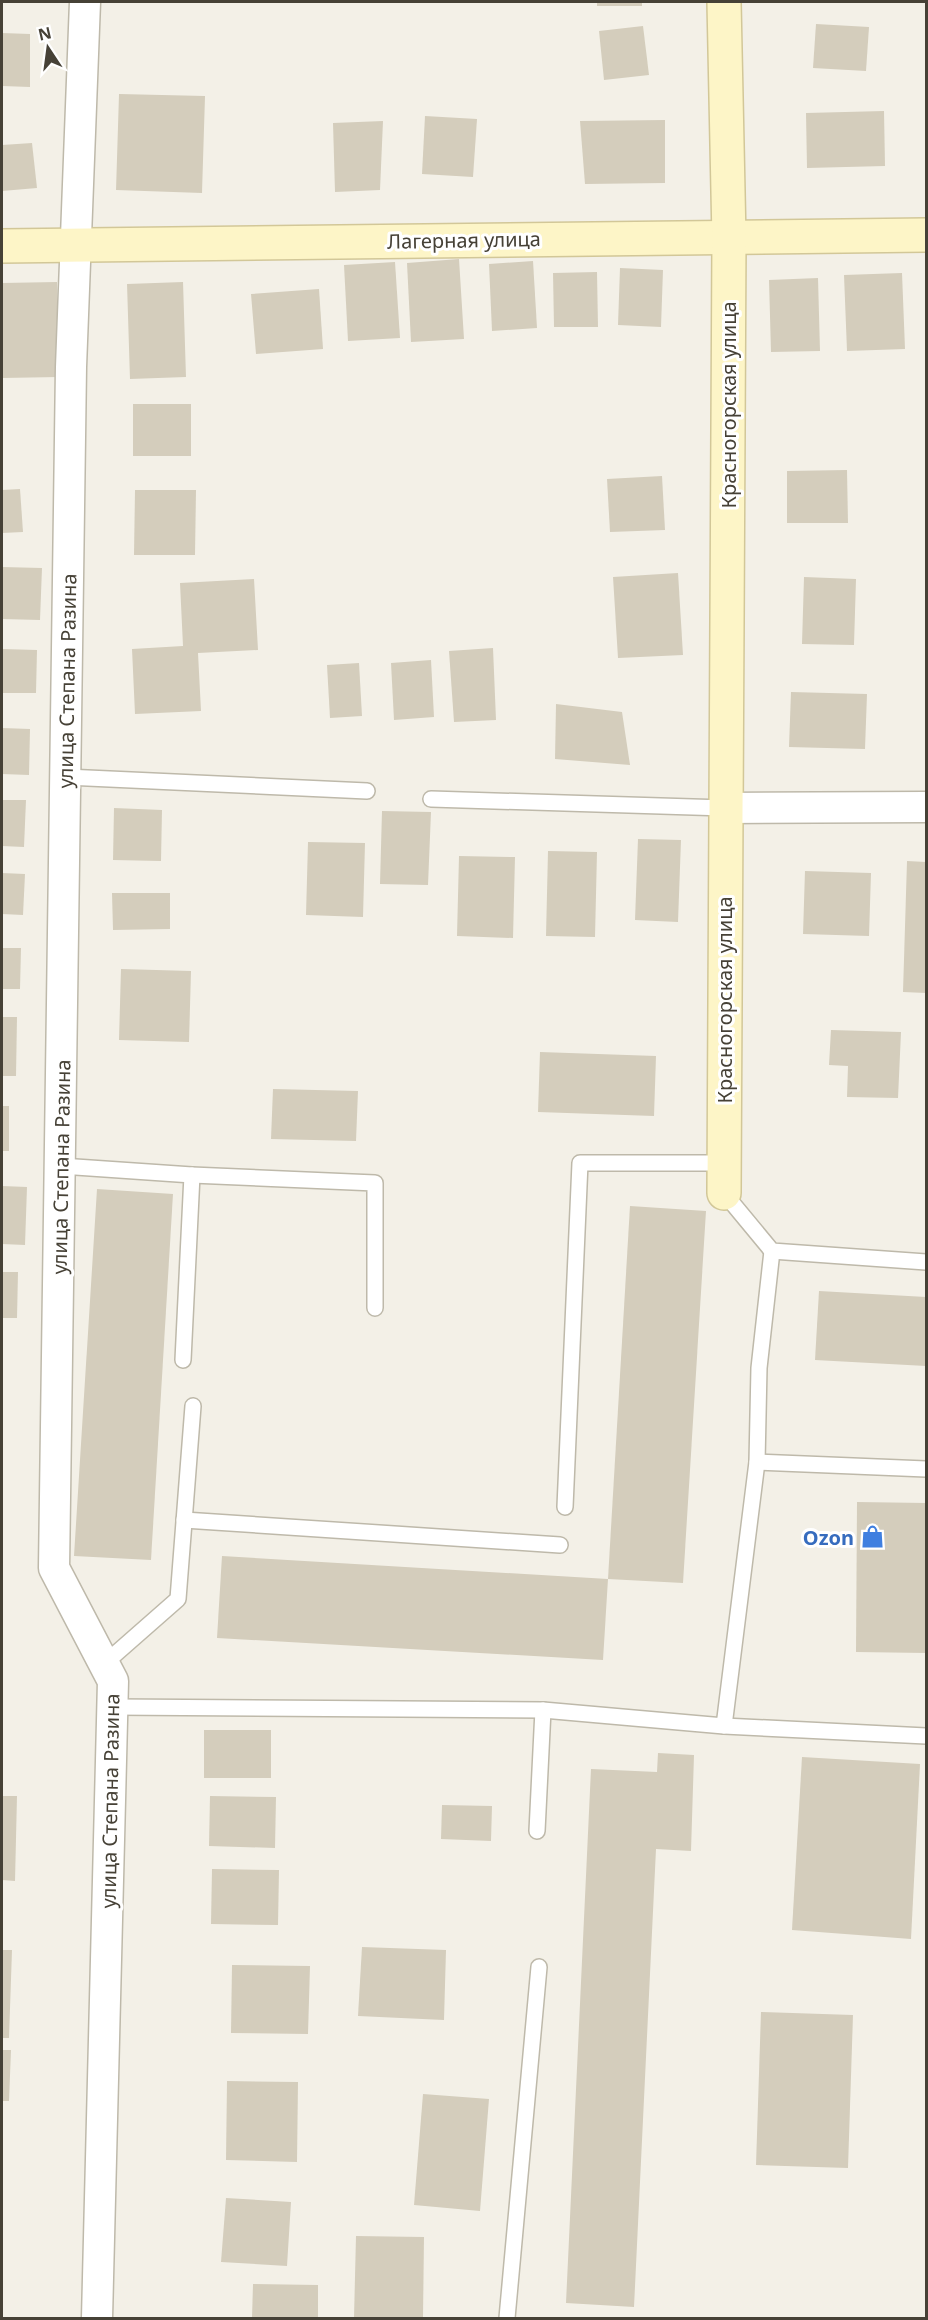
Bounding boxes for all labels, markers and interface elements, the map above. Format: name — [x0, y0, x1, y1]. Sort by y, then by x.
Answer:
north arrow — [18, 18, 78, 78]
text: N — [36, 21, 53, 46]
street label: Лагерная улица — [387, 225, 541, 255]
street label: Красногорская улица — [715, 301, 742, 509]
street label: улица Степана Разина — [52, 573, 82, 789]
street label: Красногорская улица — [711, 896, 738, 1104]
street label: улица Степана Разина — [46, 1059, 76, 1275]
place label: Ozon — [803, 1524, 854, 1551]
shop icon: Ozon — [859, 1524, 885, 1550]
street label: улица Степана Разина — [95, 1693, 125, 1909]

